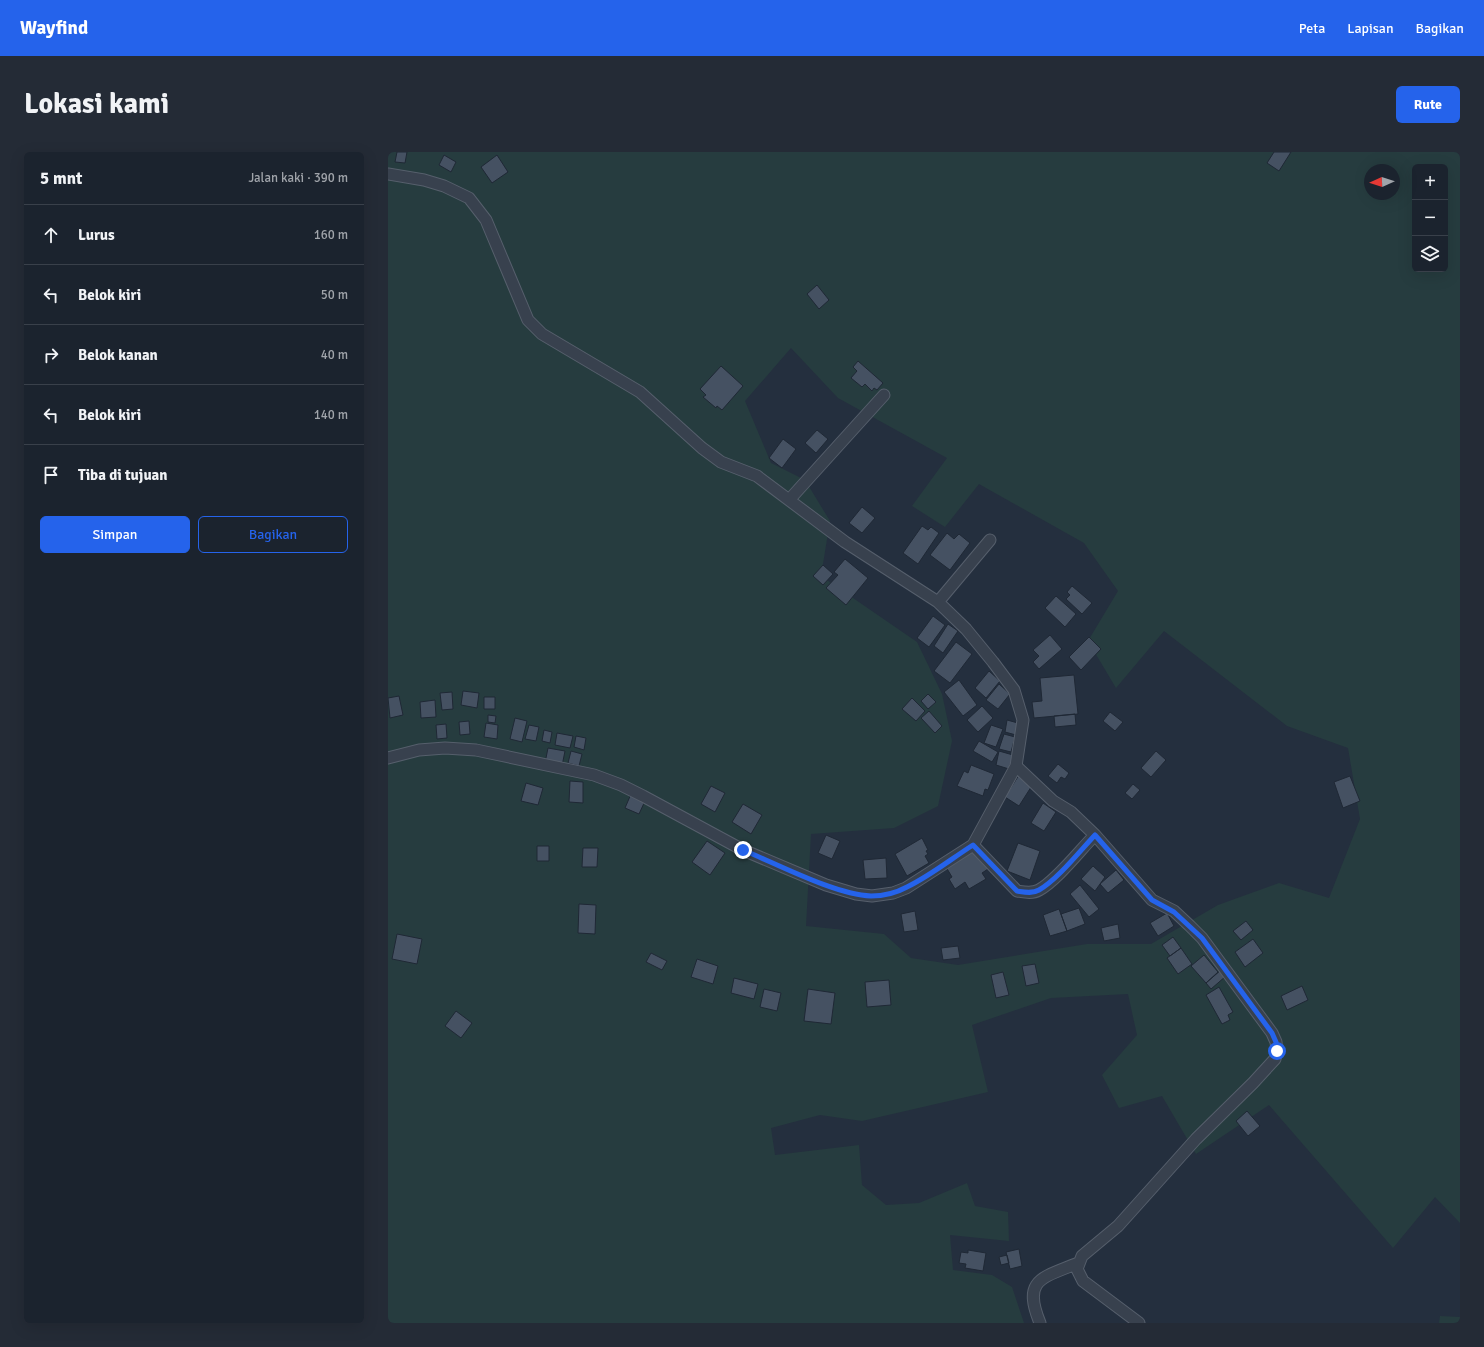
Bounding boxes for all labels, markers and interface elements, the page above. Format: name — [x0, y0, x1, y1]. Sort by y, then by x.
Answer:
text: Wayfind — [20, 16, 88, 40]
text: Peta — [1299, 20, 1325, 37]
text: Lapisan — [1347, 20, 1394, 37]
text: Bagikan — [1416, 20, 1464, 37]
button: Rute — [1396, 86, 1460, 123]
text: Lokasi kami — [24, 87, 169, 121]
north arrow — [1364, 164, 1400, 200]
map controls — [1412, 164, 1448, 272]
button: + — [1412, 164, 1448, 200]
text: 5 mnt — [40, 168, 82, 189]
text: Jalan kaki · 390 m — [249, 170, 348, 186]
button: − — [1412, 200, 1448, 236]
icon: ahead — [40, 224, 62, 246]
text: Lurus — [78, 226, 115, 244]
text: 160 m — [314, 227, 348, 243]
button: layers — [1412, 236, 1448, 272]
icon: left — [40, 284, 62, 306]
text: Belok kiri — [78, 286, 141, 304]
text: 50 m — [321, 287, 348, 303]
icon: right — [40, 344, 62, 366]
text: Belok kanan — [78, 346, 158, 364]
text: 40 m — [321, 347, 348, 363]
icon: left — [40, 404, 62, 426]
text: Belok kiri — [78, 406, 141, 424]
text: 140 m — [314, 407, 348, 423]
icon: arrive — [40, 464, 62, 486]
text: Tiba di tujuan — [78, 466, 168, 484]
button: Simpan — [40, 516, 190, 553]
button: Bagikan — [198, 516, 348, 553]
route end — [734, 841, 752, 859]
route start — [1268, 1042, 1286, 1060]

